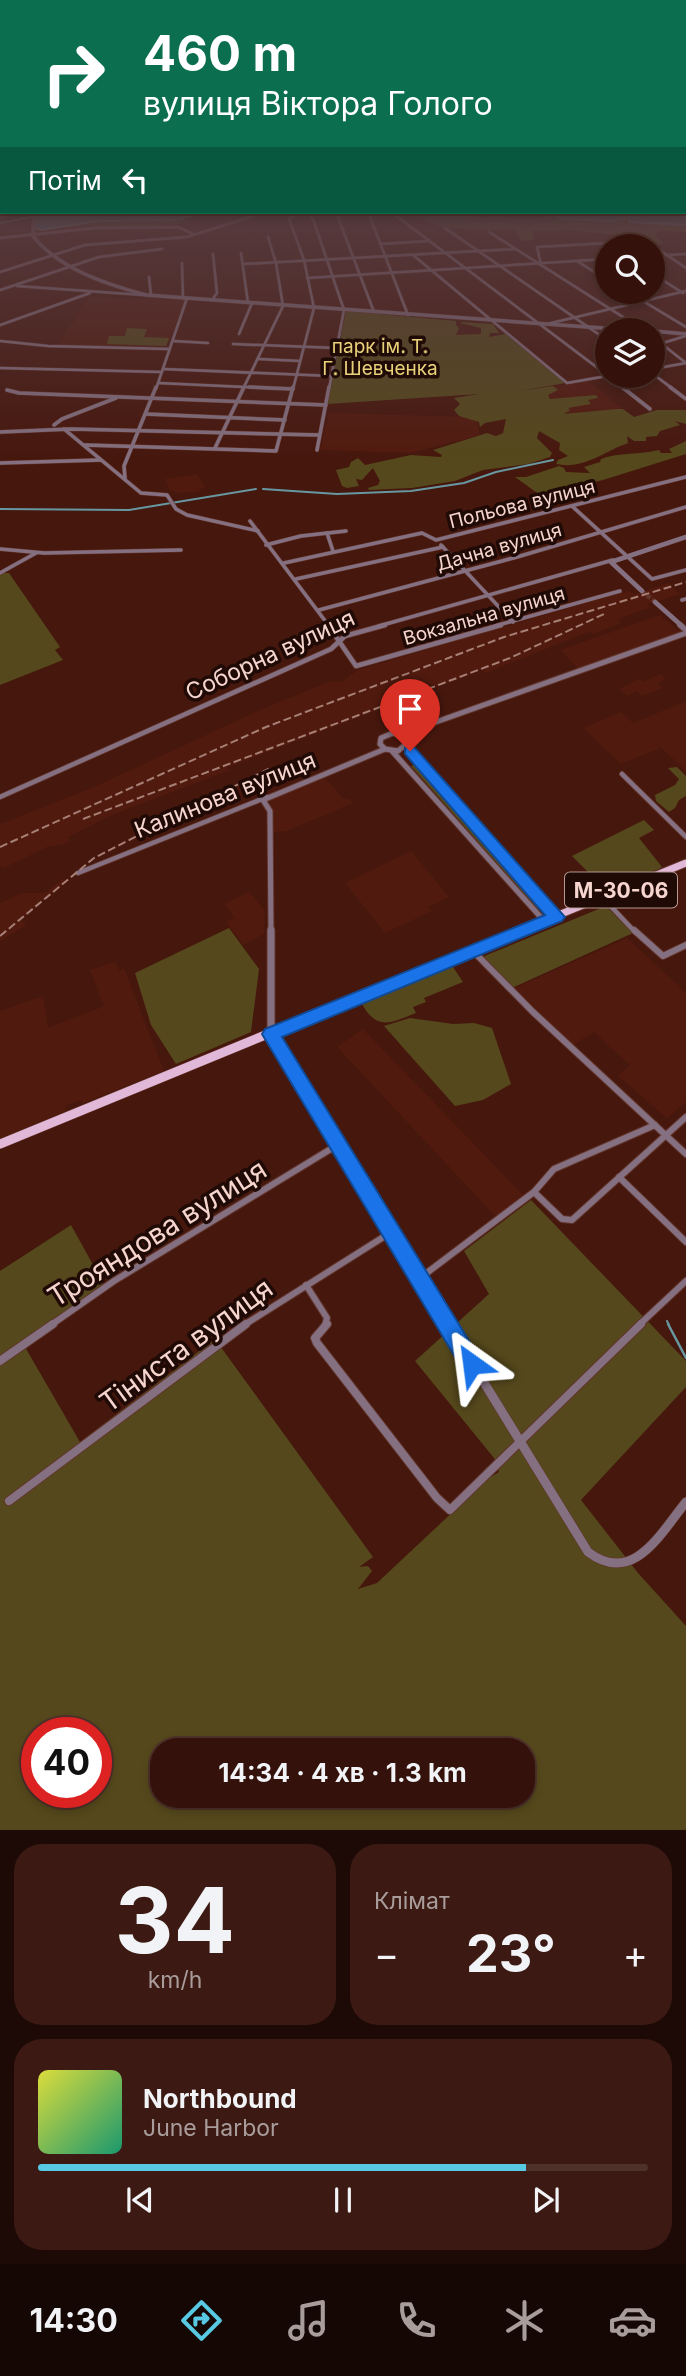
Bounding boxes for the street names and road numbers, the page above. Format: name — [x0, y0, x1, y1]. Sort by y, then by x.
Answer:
street label: Польова вулиця — [447, 475, 597, 533]
street label: Дачна вулиця — [434, 518, 564, 576]
street label: Вокзальна вулиця — [400, 582, 568, 650]
street label: Соборна вулиця — [181, 604, 359, 706]
street label: Калинова вулиця — [130, 746, 320, 844]
road number: М-30-06 — [565, 872, 677, 908]
street label: Трояндова вулиця — [41, 1152, 273, 1314]
street label: Тіниста вулиця — [93, 1271, 279, 1419]

